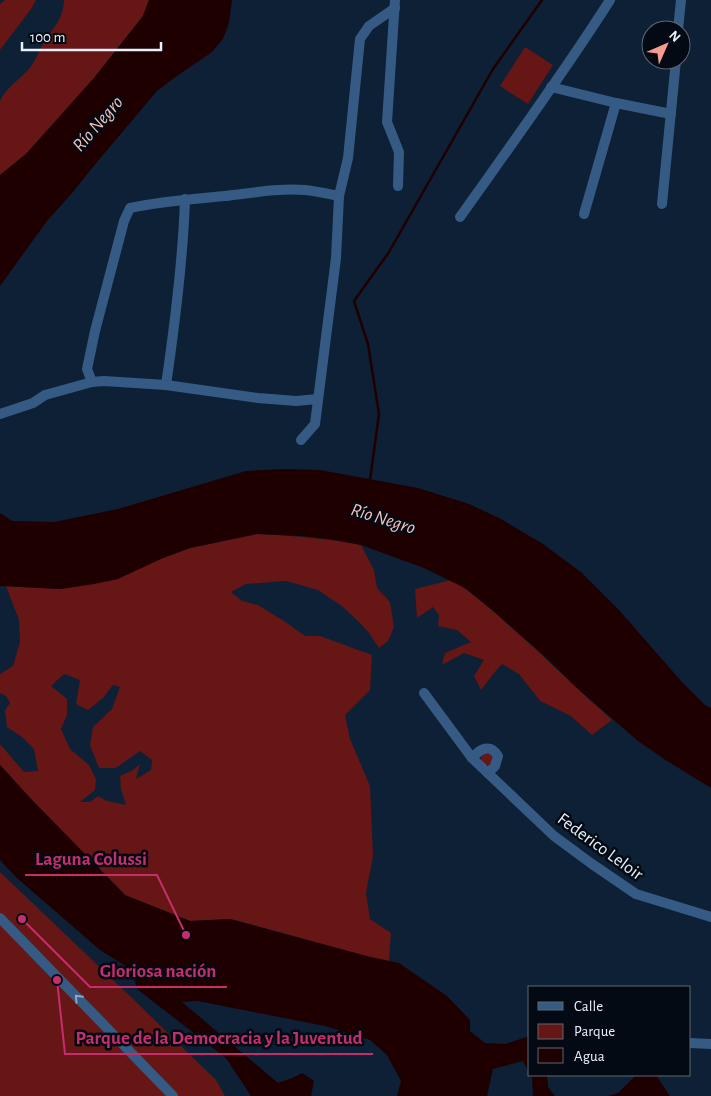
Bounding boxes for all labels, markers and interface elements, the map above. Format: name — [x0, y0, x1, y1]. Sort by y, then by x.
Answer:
scale bar — [22, 20, 161, 52]
north arrow — [641, 20, 691, 70]
text: N — [666, 28, 683, 45]
text: 100 m — [30, 30, 65, 45]
water label: Río Negro — [69, 93, 127, 155]
water label: Río Negro — [348, 500, 418, 538]
street label: Federico Leloir — [554, 810, 646, 884]
callout: Laguna Colussi — [25, 841, 157, 875]
text: Laguna Colussi — [35, 850, 147, 869]
callout: Gloriosa nación — [90, 953, 227, 987]
text: Gloriosa nación — [100, 962, 216, 981]
legend — [528, 986, 691, 1076]
one-way arrow — [75, 995, 84, 1004]
text: Calle — [574, 999, 603, 1014]
callout: Parque de la Democracia y la Juventud — [65, 1020, 373, 1054]
text: Parque — [574, 1024, 615, 1039]
text: Parque de la Democracia y la Juventud — [75, 1029, 363, 1048]
text: Agua — [574, 1049, 605, 1064]

